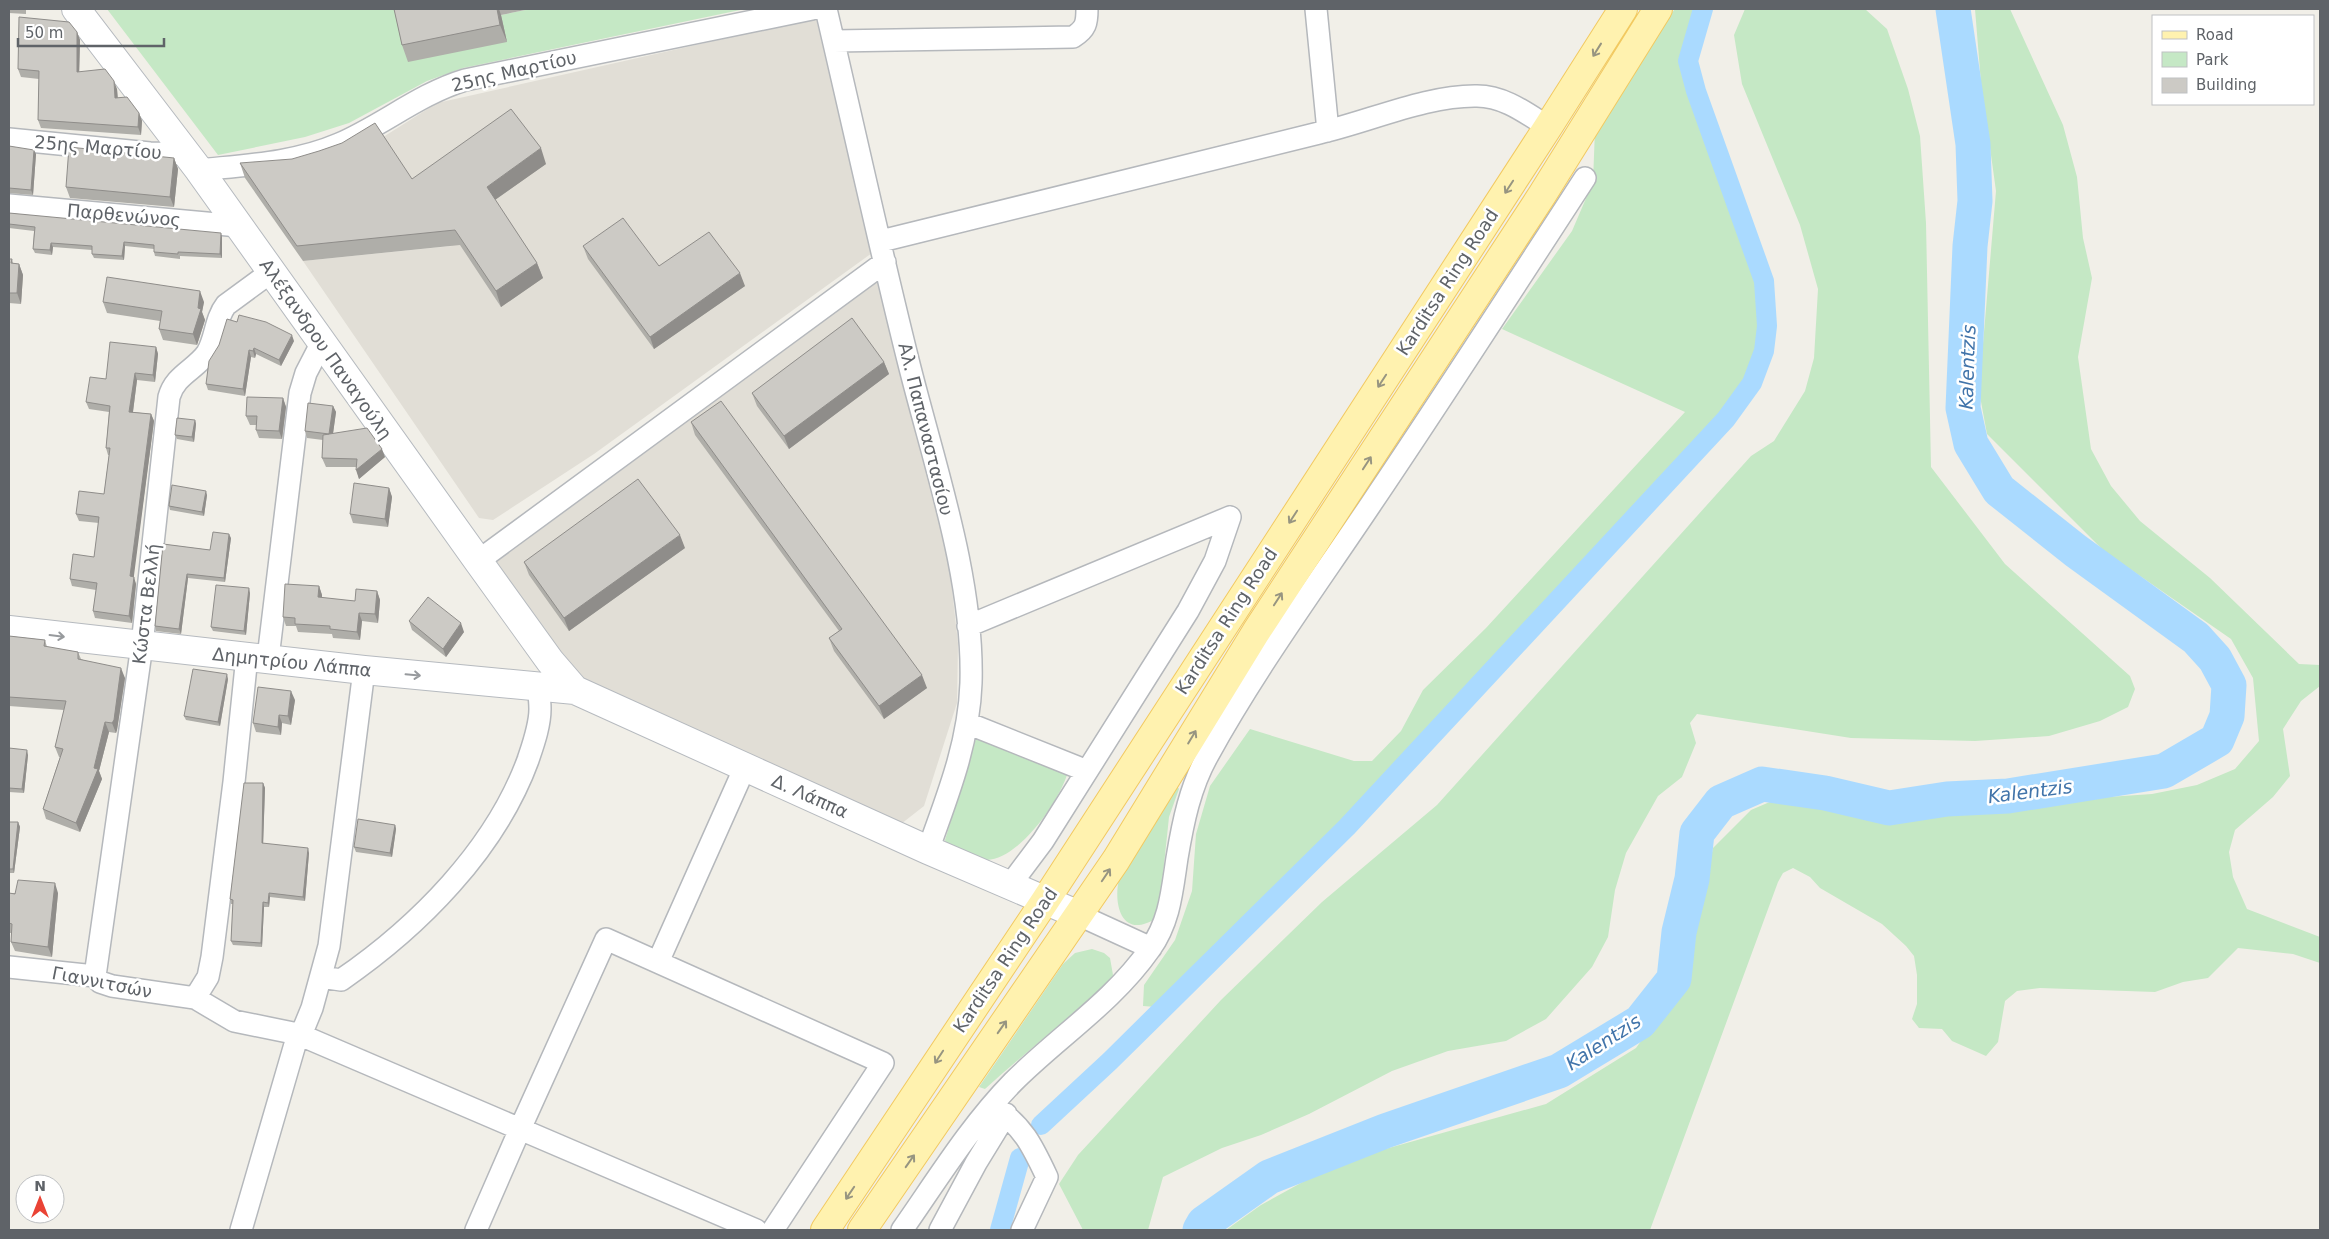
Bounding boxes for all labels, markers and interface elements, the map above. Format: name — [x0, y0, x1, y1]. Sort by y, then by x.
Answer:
scale bar — [18, 15, 164, 47]
legend — [2152, 15, 2314, 105]
text: 50 m — [25, 24, 63, 42]
text: Road — [2196, 26, 2234, 44]
one-way arrow — [1592, 43, 1602, 57]
street label: 25ης Μαρτίου — [449, 46, 579, 96]
text: Park — [2196, 51, 2229, 69]
text: Building — [2196, 76, 2257, 94]
street label: 25ης Μαρτίου — [33, 131, 163, 163]
one-way arrow — [1504, 179, 1514, 193]
street label: Παρθενώνος — [66, 200, 182, 230]
street label: Karditsa Ring Road — [1392, 205, 1502, 359]
street label: Αλέξανδρου Παναγούλη — [256, 255, 396, 443]
water label: Kalentzis — [1955, 324, 1979, 410]
street label: Αλ. Παπαναστασίου — [894, 340, 958, 518]
one-way arrow — [1376, 374, 1387, 388]
one-way arrow — [1362, 456, 1372, 470]
one-way arrow — [1288, 510, 1298, 524]
street label: Κώστα Βελλή — [128, 542, 164, 666]
street label: Karditsa Ring Road — [1171, 544, 1281, 698]
one-way arrow — [1273, 592, 1283, 606]
one-way arrow — [49, 631, 65, 641]
street label: Δημητρίου Λάππα — [211, 643, 373, 681]
one-way arrow — [405, 670, 421, 679]
one-way arrow — [1188, 730, 1198, 744]
street label: Δ. Λάππα — [769, 770, 851, 822]
water label: Kalentzis — [1986, 775, 2074, 807]
one-way arrow — [1101, 868, 1111, 882]
street label: Karditsa Ring Road — [949, 883, 1061, 1037]
street label: Γιαννιτσών — [50, 962, 154, 1002]
water label: Kalentzis — [1561, 1010, 1645, 1074]
one-way arrow — [997, 1021, 1007, 1035]
one-way arrow — [934, 1050, 945, 1064]
one-way arrow — [905, 1154, 915, 1168]
north arrow — [15, 1174, 65, 1224]
text: N — [34, 1178, 46, 1194]
one-way arrow — [844, 1185, 854, 1199]

